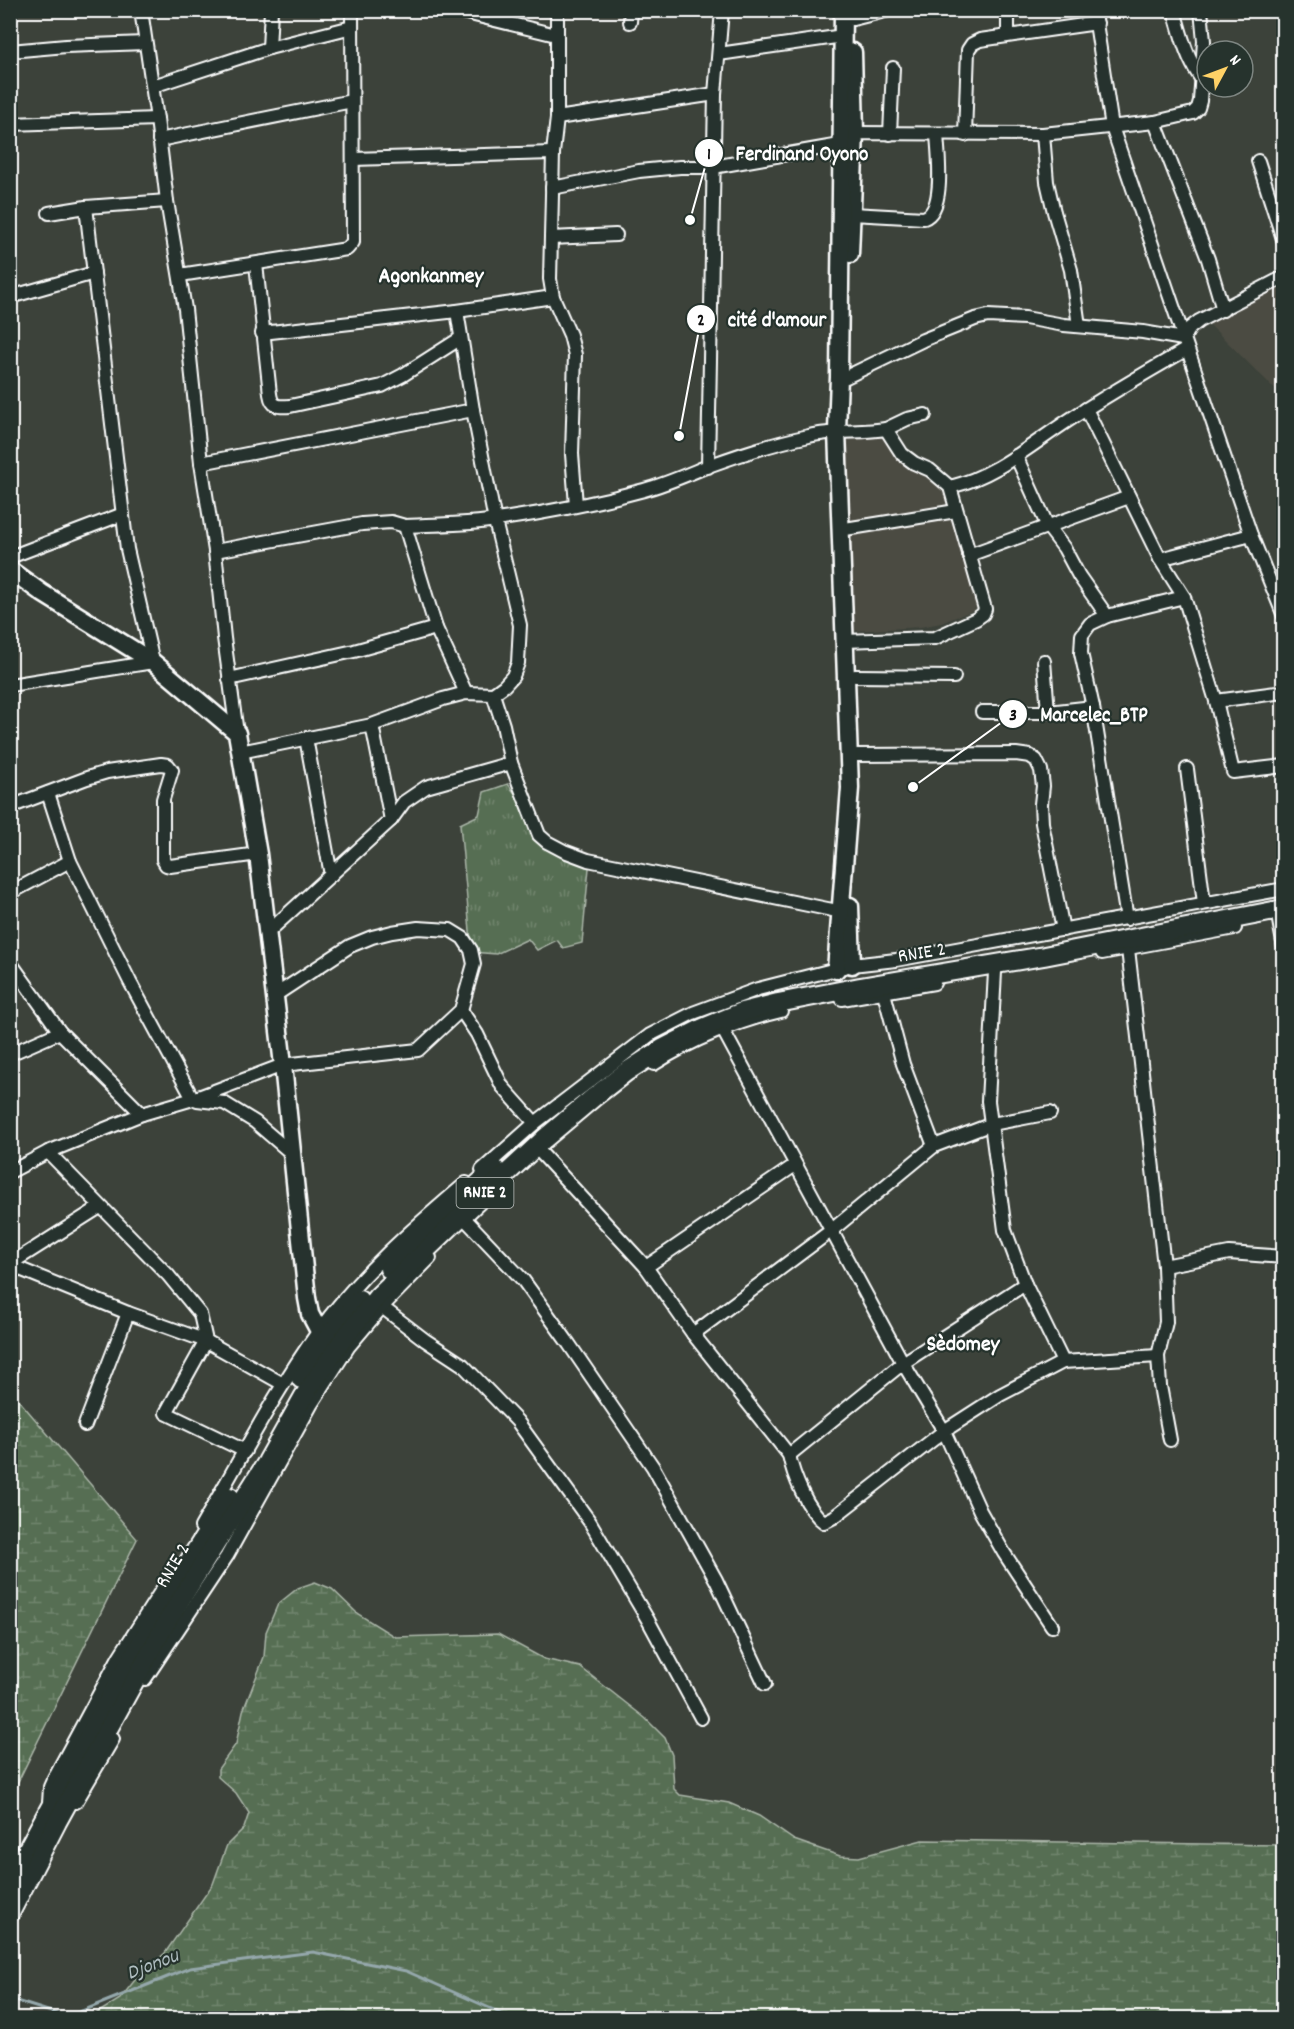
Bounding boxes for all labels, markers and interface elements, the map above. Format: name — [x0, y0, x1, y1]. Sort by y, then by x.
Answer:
north arrow — [1195, 39, 1255, 99]
text: N — [1223, 50, 1246, 71]
callout: Ferdinand Oyono — [694, 133, 881, 172]
text: Ferdinand Oyono — [736, 141, 868, 171]
text: 1 — [707, 143, 711, 168]
district label: Agonkanmey — [379, 262, 484, 293]
callout: cité d'amour — [686, 299, 838, 338]
text: cité d'amour — [728, 307, 827, 337]
text: 2 — [697, 309, 705, 334]
callout: Marcelec_BTP — [998, 695, 1160, 734]
text: Marcelec_BTP — [1040, 702, 1148, 732]
text: 3 — [1009, 704, 1017, 729]
street label: RNIE 2 — [896, 936, 948, 972]
road number: RNIE 2 — [456, 1178, 514, 1208]
district label: Sèdomey — [927, 1330, 1001, 1361]
street label: RNIE 2 — [150, 1538, 198, 1594]
water label: Djonou — [123, 1942, 185, 1990]

